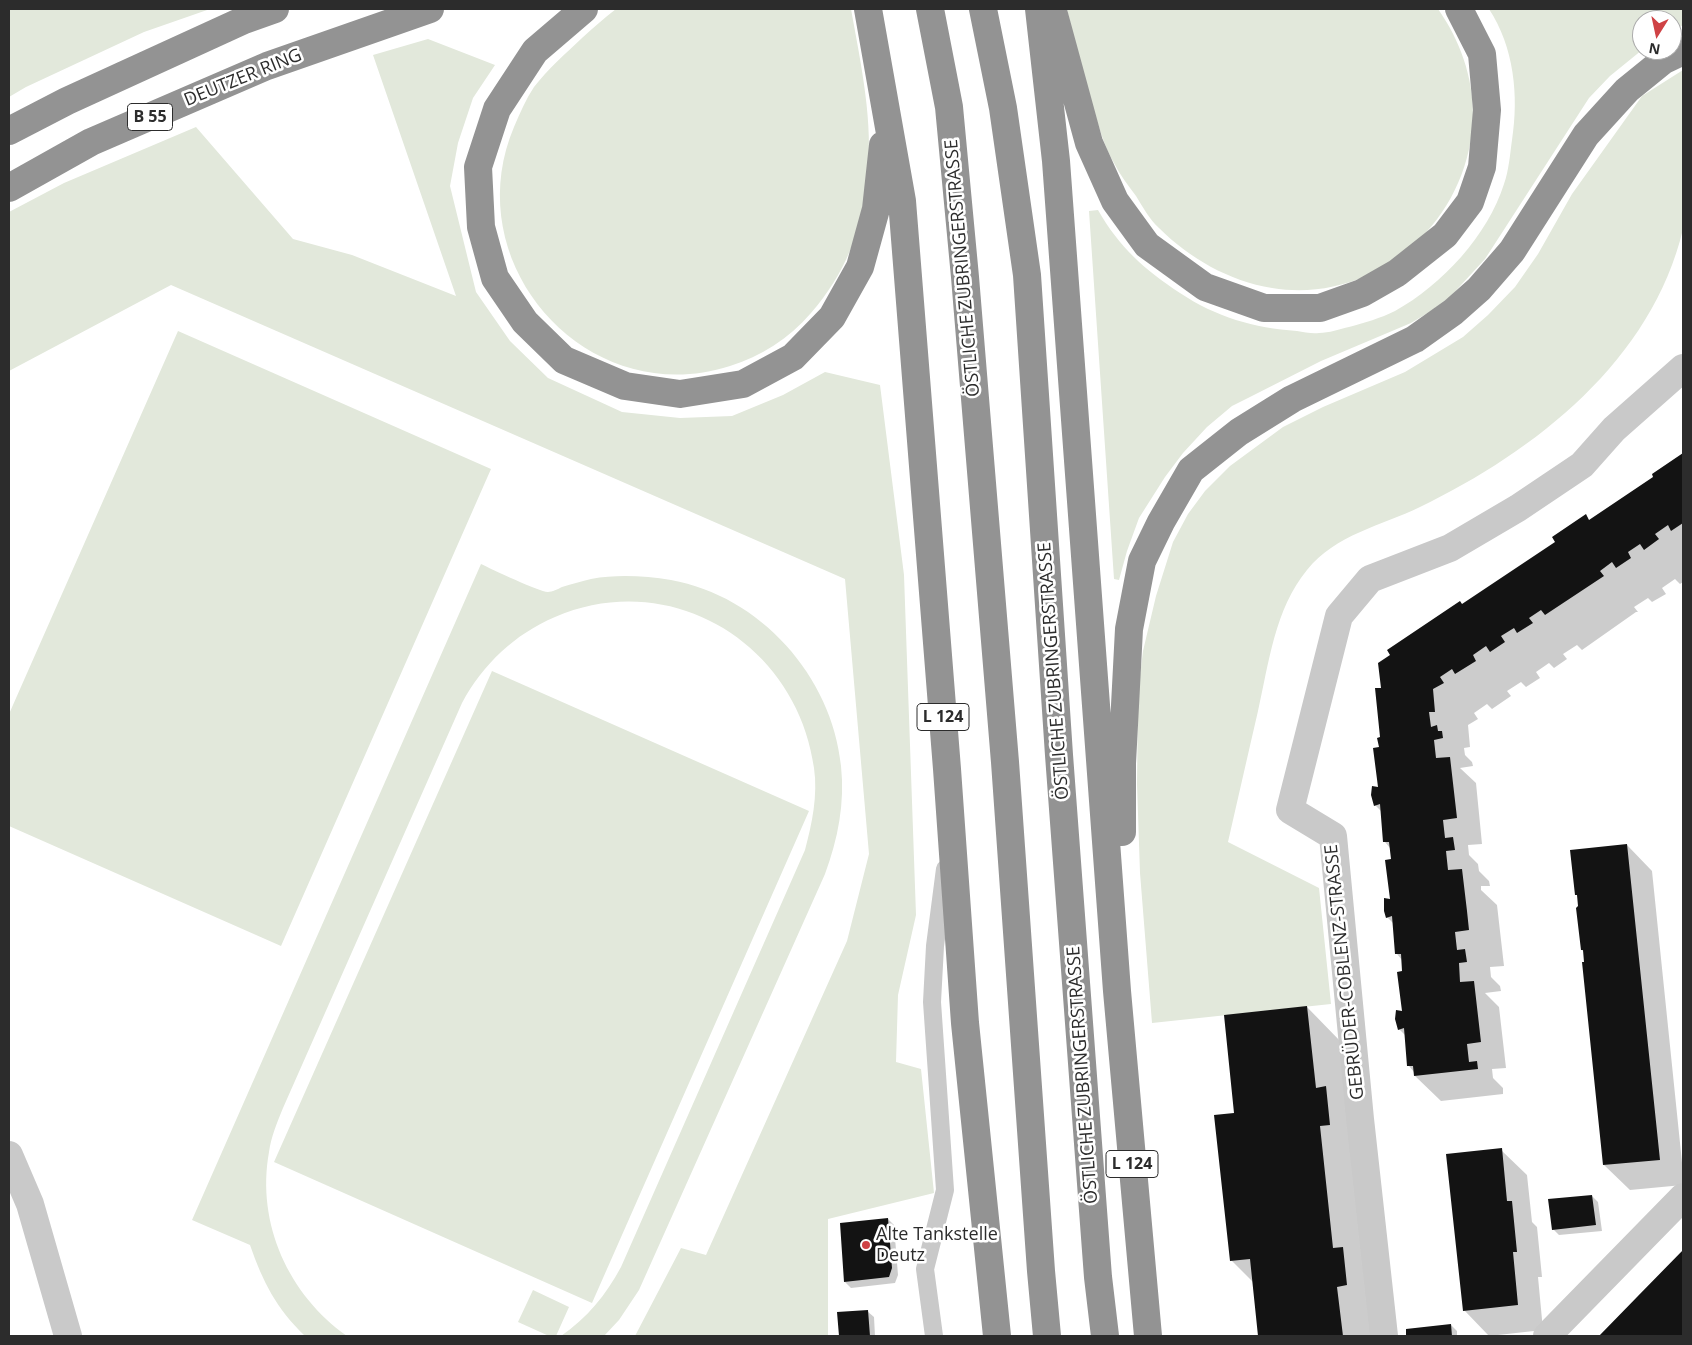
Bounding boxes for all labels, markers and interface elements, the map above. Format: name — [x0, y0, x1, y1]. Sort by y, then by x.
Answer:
north arrow — [1632, 10, 1682, 60]
text: N — [1647, 39, 1662, 60]
street label: DEUTZER RING — [181, 45, 305, 111]
road number: B 55 — [128, 104, 172, 130]
street label: ÖSTLICHE ZUBRINGERSTRASSE — [941, 138, 985, 398]
street label: ÖSTLICHE ZUBRINGERSTRASSE — [1034, 541, 1074, 801]
road number: L 124 — [917, 704, 969, 730]
street label: GEBRÜDER-COBLENZ-STRASSE — [1321, 843, 1369, 1101]
street label: ÖSTLICHE ZUBRINGERSTRASSE — [1063, 945, 1103, 1205]
road number: L 124 — [1106, 1150, 1158, 1178]
place label: Alte Tankstelle Deutz — [876, 1224, 998, 1266]
marker: Alte Tankstelle Deutz — [860, 1239, 872, 1251]

